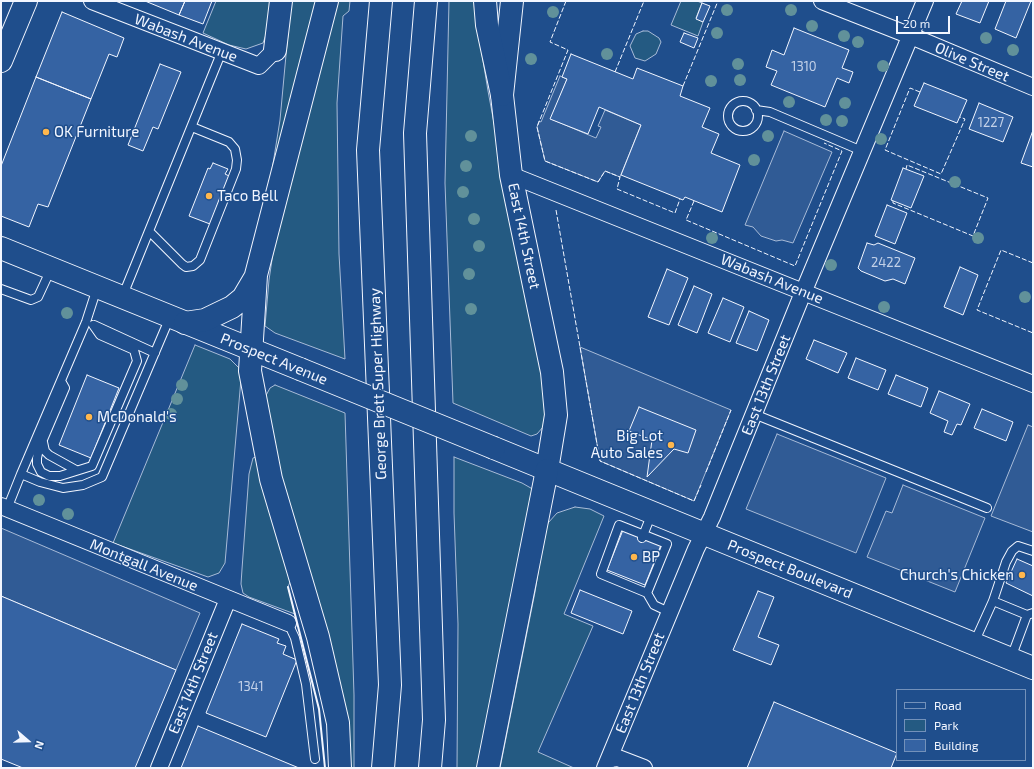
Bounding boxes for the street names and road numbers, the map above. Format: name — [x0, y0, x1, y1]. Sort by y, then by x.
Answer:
street label: Wabash Avenue — [132, 10, 240, 66]
street label: Olive Street — [932, 38, 1012, 86]
street label: East 14th Street — [504, 181, 544, 291]
street label: Wabash Avenue — [718, 250, 826, 308]
street label: George Brett Super Highway — [366, 288, 390, 480]
street label: Prospect Avenue — [218, 329, 330, 389]
street label: East 13th Street — [738, 332, 794, 438]
street label: Montgall Avenue — [87, 535, 201, 595]
street label: Prospect Boulevard — [725, 536, 855, 602]
street label: East 14th Street — [164, 630, 222, 736]
street label: East 13th Street — [612, 630, 668, 736]

